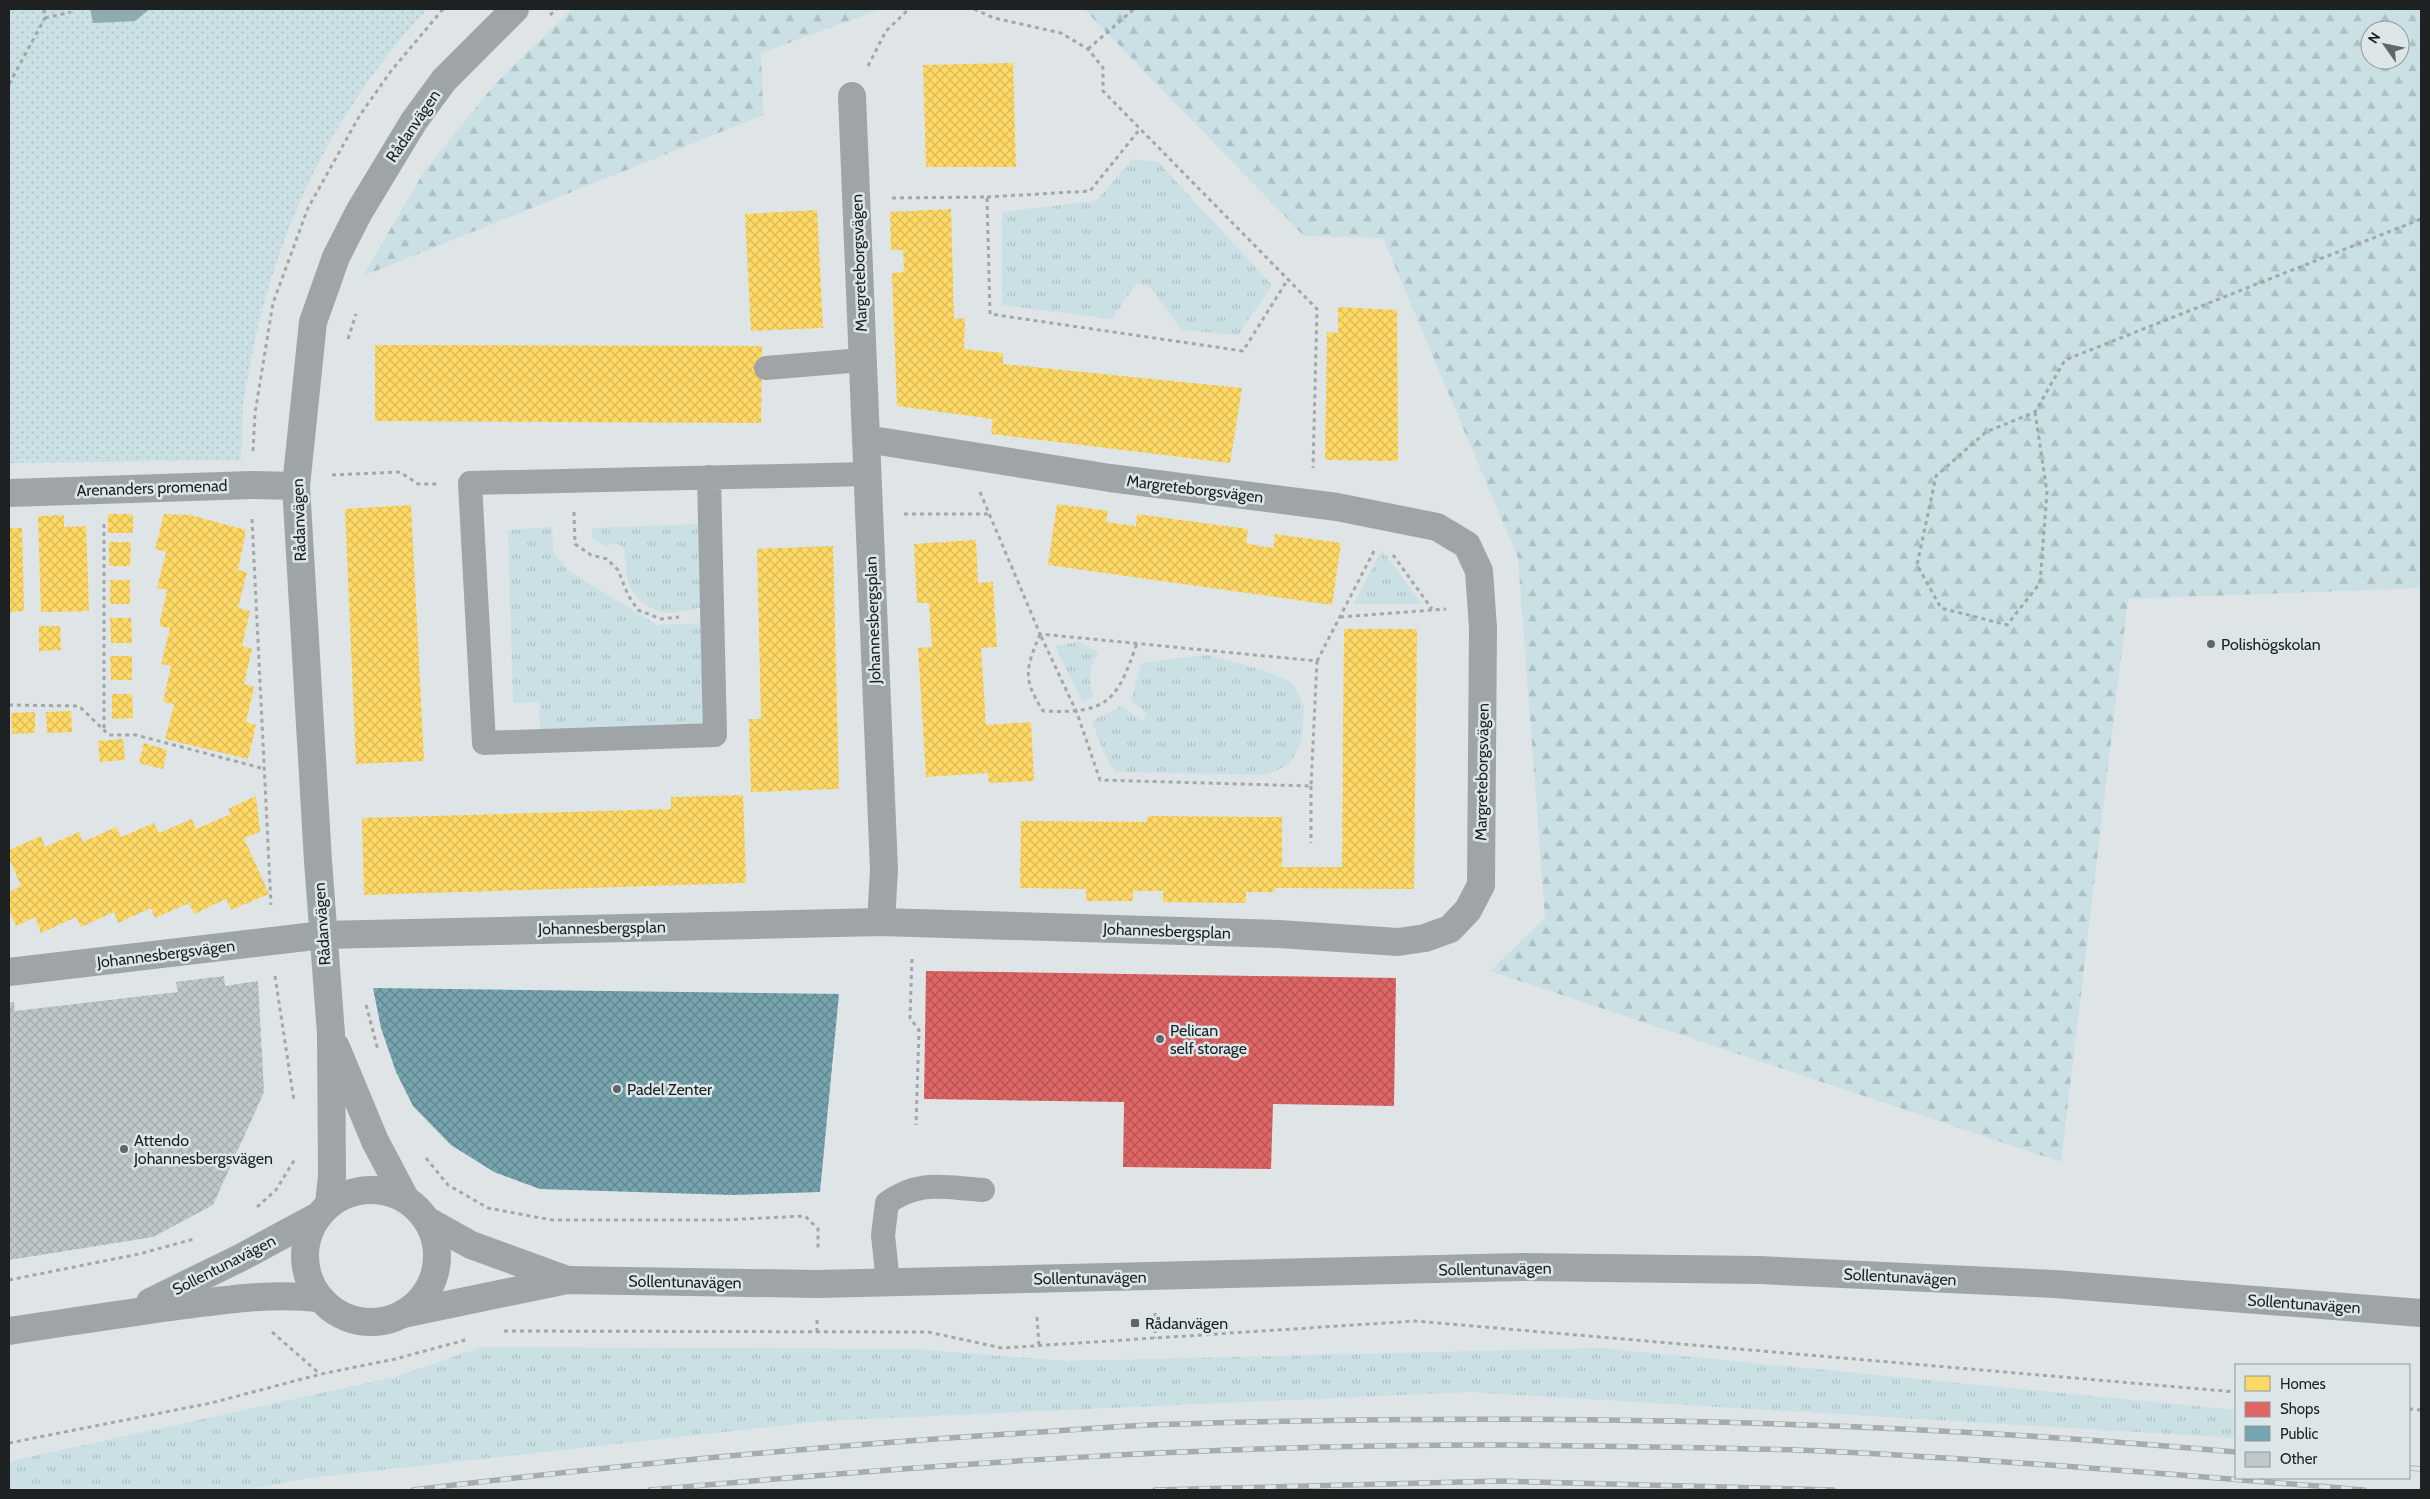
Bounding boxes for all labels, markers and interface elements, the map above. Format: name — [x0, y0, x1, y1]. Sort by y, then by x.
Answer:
north arrow — [2360, 20, 2410, 70]
text: N — [2364, 29, 2384, 47]
street label: Rådanvägen — [382, 86, 444, 166]
street label: Margreteborgsvägen — [847, 194, 871, 332]
street label: Margreteborgsvägen — [1125, 471, 1265, 507]
street label: Arenanders promenad — [76, 476, 228, 500]
street label: Rådanvägen — [288, 478, 310, 562]
street label: Johannesbergsplan — [861, 556, 885, 685]
place label: Polishögskolan — [2221, 635, 2321, 654]
marker: Polishögskolan — [2205, 638, 2217, 650]
street label: Margreteborgsvägen — [1471, 703, 1493, 841]
street label: Rådanvägen — [310, 882, 334, 966]
street label: Johannesbergsplan — [537, 917, 666, 939]
street label: Johannesbergsplan — [1102, 919, 1231, 943]
street label: Johannesbergsvägen — [95, 936, 236, 972]
place label: Pelican self storage — [1170, 1021, 1247, 1058]
marker: Pelican self storage — [1154, 1033, 1166, 1045]
place label: Padel Zenter — [627, 1080, 713, 1099]
marker: Padel Zenter — [611, 1083, 623, 1095]
place label: Attendo Johannesbergsvägen — [133, 1131, 273, 1168]
marker: Attendo Johannesbergsvägen — [118, 1143, 130, 1155]
street label: Sollentunavägen — [169, 1231, 279, 1299]
street label: Sollentunavägen — [1438, 1259, 1552, 1279]
street label: Sollentunavägen — [1843, 1265, 1957, 1289]
street label: Sollentunavägen — [1033, 1268, 1147, 1288]
street label: Sollentunavägen — [628, 1272, 742, 1292]
street label: Sollentunavägen — [2247, 1291, 2361, 1317]
place label: Rådanvägen — [1145, 1314, 1228, 1333]
marker: Rådanvägen — [1129, 1317, 1141, 1329]
legend — [2235, 1364, 2410, 1479]
text: Homes — [2280, 1375, 2326, 1393]
text: Shops — [2280, 1400, 2320, 1418]
text: Public — [2280, 1425, 2318, 1443]
text: Other — [2280, 1450, 2317, 1468]

